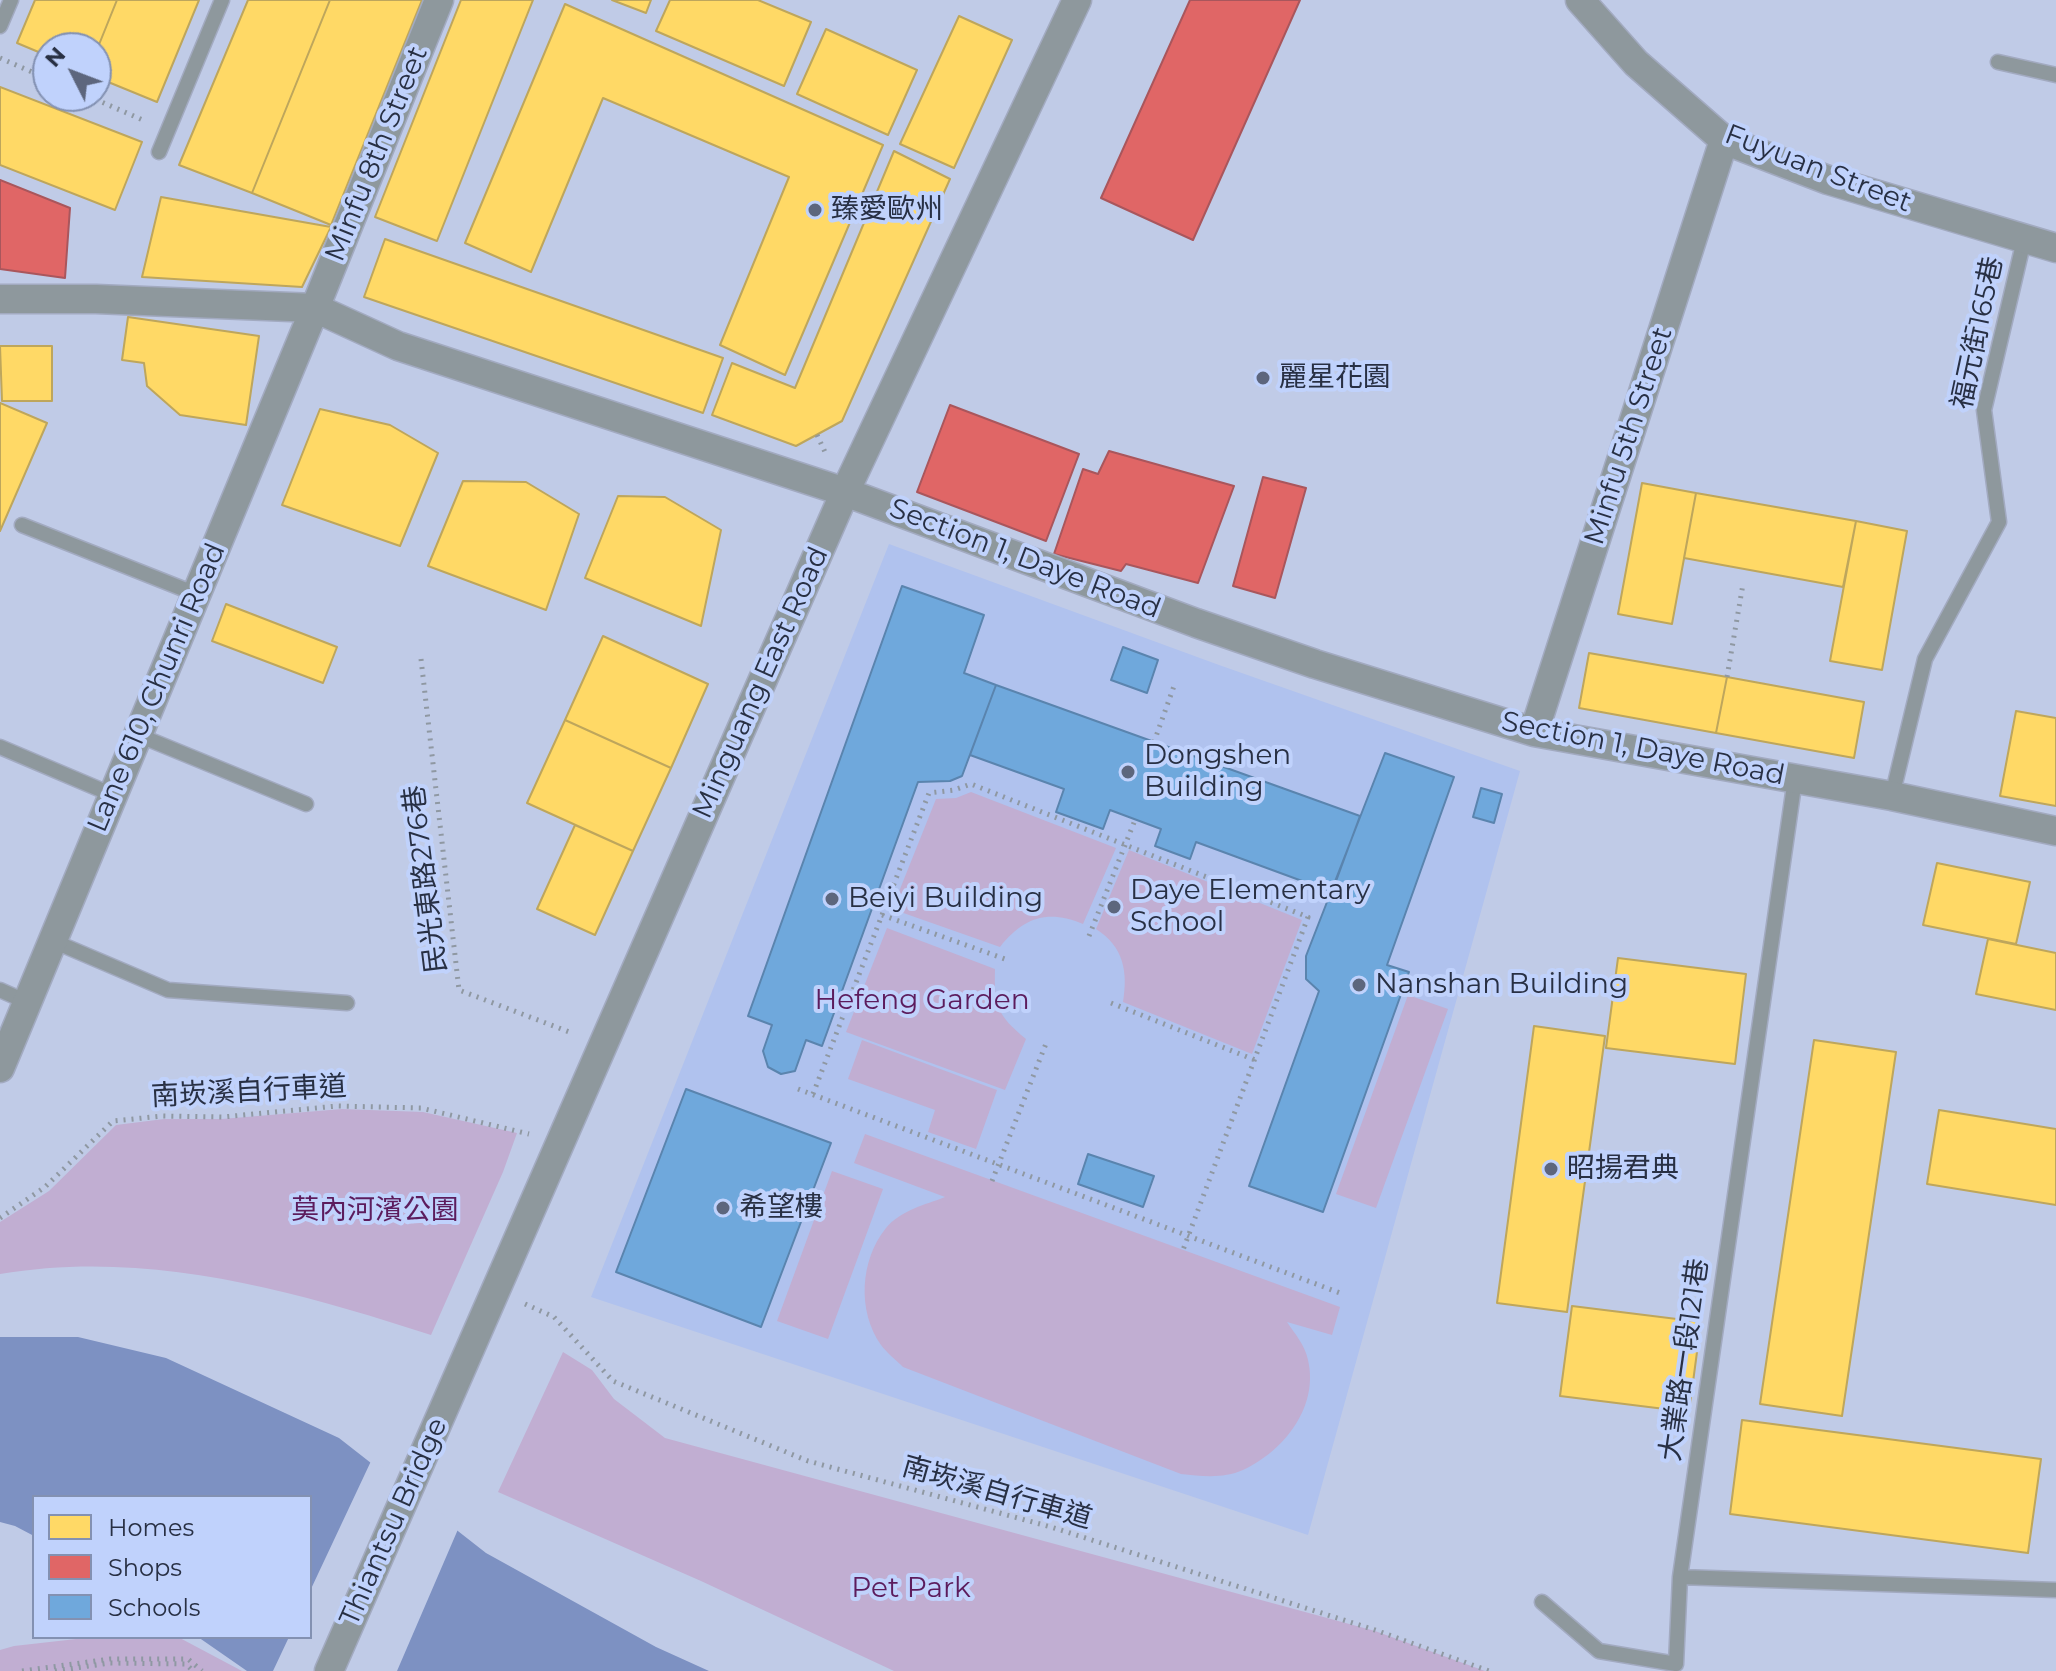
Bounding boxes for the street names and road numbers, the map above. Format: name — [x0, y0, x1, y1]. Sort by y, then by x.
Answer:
street label: Minfu 8th Street — [319, 42, 435, 266]
street label: Fuyuan Street — [1720, 118, 1916, 220]
street label: 福元街165巷 — [1945, 254, 2011, 412]
street label: Minfu 5th Street — [1578, 323, 1680, 549]
street label: Section 1, Daye Road — [885, 492, 1165, 626]
street label: Lane 610, Chunri Road — [81, 539, 233, 837]
street label: Minguang East Road — [686, 542, 836, 824]
street label: Section 1, Daye Road — [1499, 705, 1787, 793]
street label: 民光東路276巷 — [398, 783, 454, 975]
street label: 南崁溪自行車道 — [150, 1070, 348, 1114]
street label: 大業路一段121巷 — [1654, 1257, 1716, 1463]
street label: Thiantsu Bridge — [333, 1413, 455, 1631]
street label: 南崁溪自行車道 — [898, 1450, 1096, 1536]

